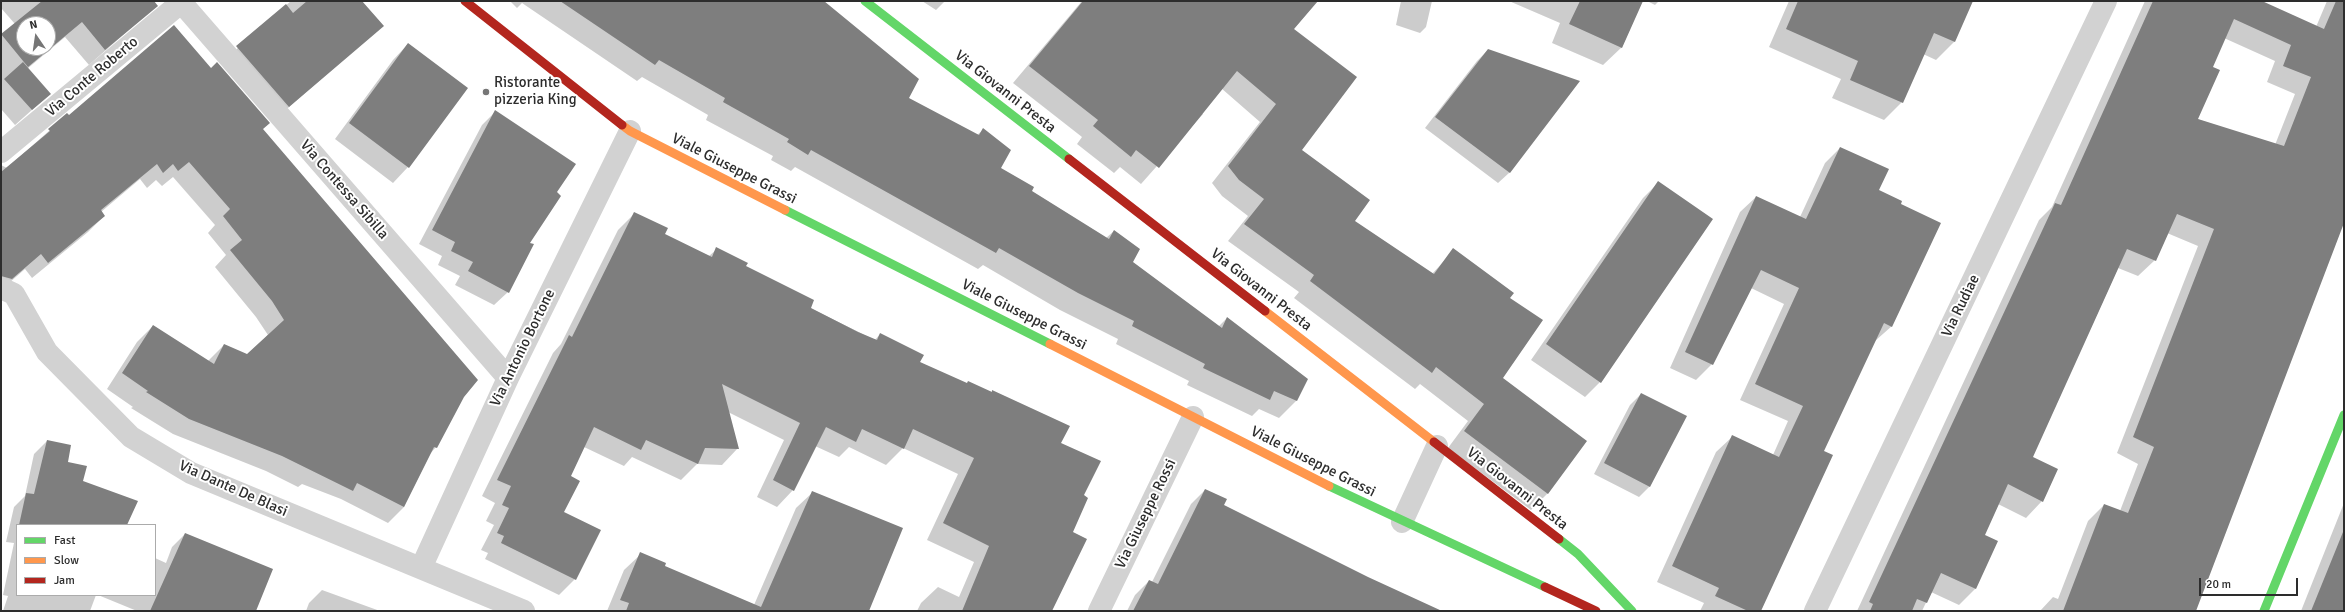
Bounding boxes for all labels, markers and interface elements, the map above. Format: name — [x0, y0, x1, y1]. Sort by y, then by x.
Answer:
north arrow — [16, 16, 56, 56]
text: N — [28, 18, 39, 32]
street label: Via Conte Roberto — [42, 33, 142, 121]
street label: Via Giovanni Presta — [951, 47, 1059, 137]
place label: Ristorante pizzeria King — [494, 74, 577, 109]
marker: Ristorante pizzeria King — [481, 87, 491, 97]
street label: Viale Giuseppe Grassi — [668, 130, 800, 208]
street label: Via Contessa Sibilla — [296, 137, 392, 243]
street label: Via Giovanni Presta — [1207, 245, 1315, 335]
street label: Via Rudiae — [1938, 272, 1984, 340]
street label: Viale Giuseppe Grassi — [958, 276, 1090, 354]
street label: Via Antonio Bortone — [487, 286, 559, 410]
street label: Viale Giuseppe Grassi — [1247, 423, 1379, 501]
street label: Via Giovanni Presta — [1463, 444, 1571, 534]
street label: Via Giuseppe Rossi — [1112, 456, 1180, 572]
street label: Via Dante De Blasi — [176, 457, 290, 521]
legend — [16, 524, 156, 596]
text: Fast — [54, 533, 75, 548]
text: Slow — [54, 553, 79, 568]
scale bar — [2201, 570, 2300, 596]
text: Jam — [54, 573, 75, 588]
text: 20 m — [2206, 577, 2231, 592]

